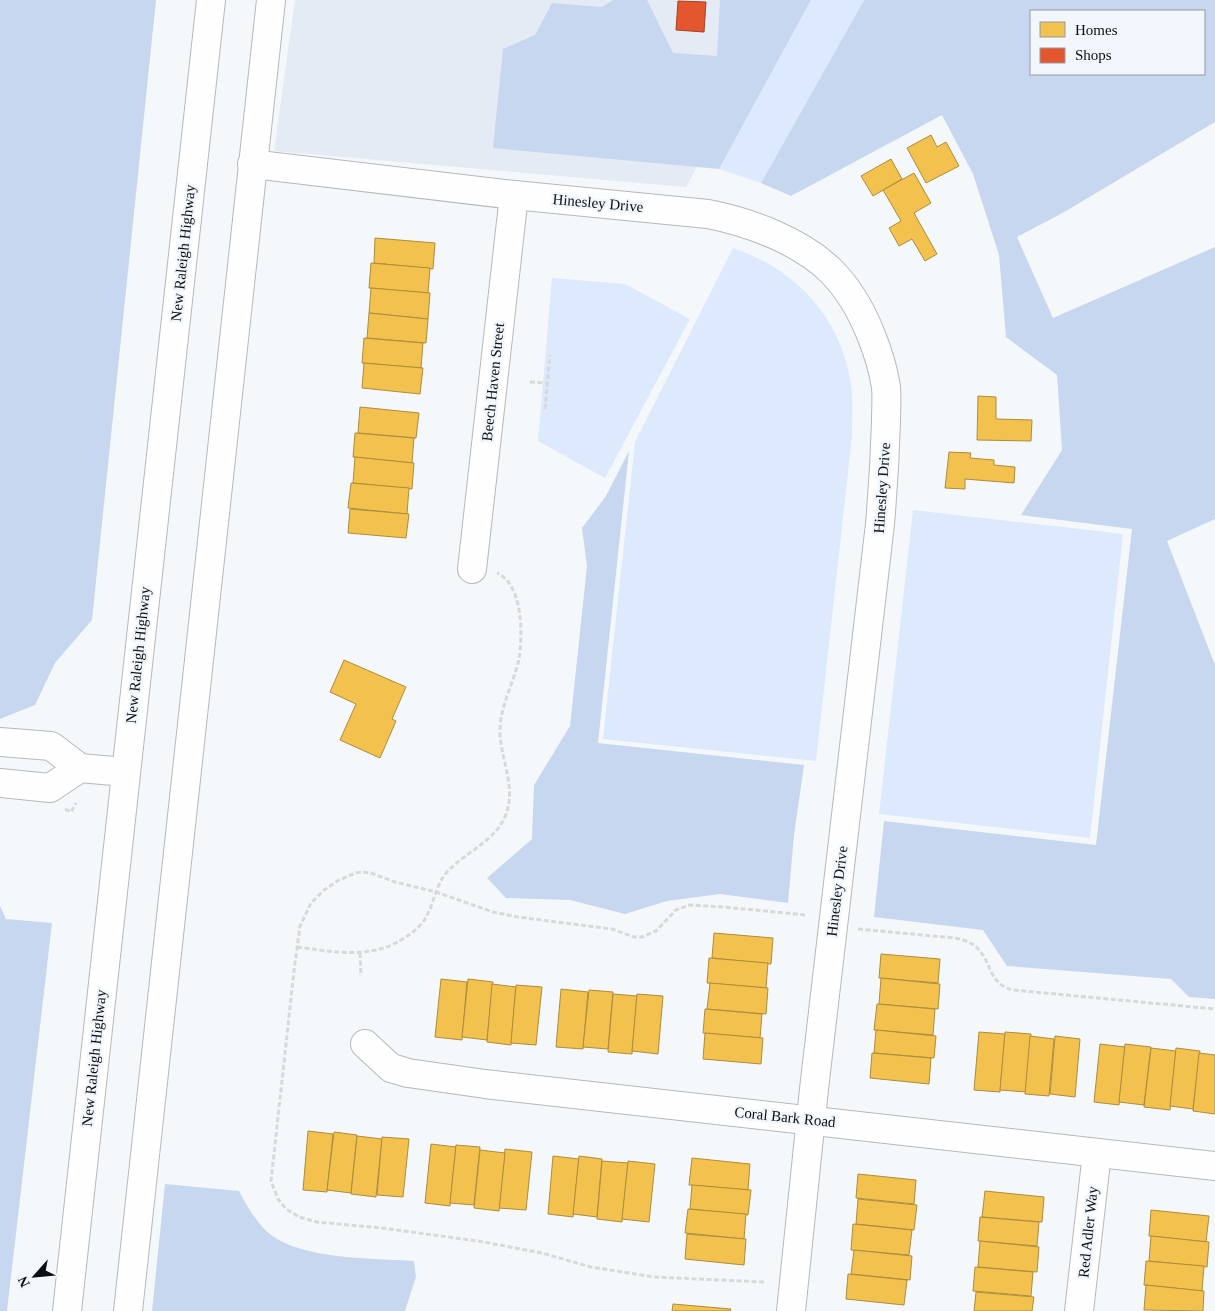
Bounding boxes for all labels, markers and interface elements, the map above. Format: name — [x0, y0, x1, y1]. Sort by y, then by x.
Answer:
legend — [1030, 10, 1205, 75]
text: Homes — [1075, 22, 1118, 38]
text: Shops — [1075, 47, 1112, 63]
street label: New Raleigh Highway — [168, 183, 198, 322]
street label: Hinesley Drive — [552, 191, 644, 215]
street label: Beech Haven Street — [479, 321, 507, 442]
street label: Hinesley Drive — [871, 442, 893, 534]
street label: New Raleigh Highway — [123, 585, 153, 724]
street label: Hinesley Drive — [824, 844, 851, 937]
street label: New Raleigh Highway — [79, 988, 109, 1127]
street label: Coral Bark Road — [734, 1104, 837, 1130]
street label: Red Adler Way — [1075, 1185, 1101, 1279]
north arrow — [10, 1251, 60, 1301]
text: N — [15, 1274, 33, 1290]

